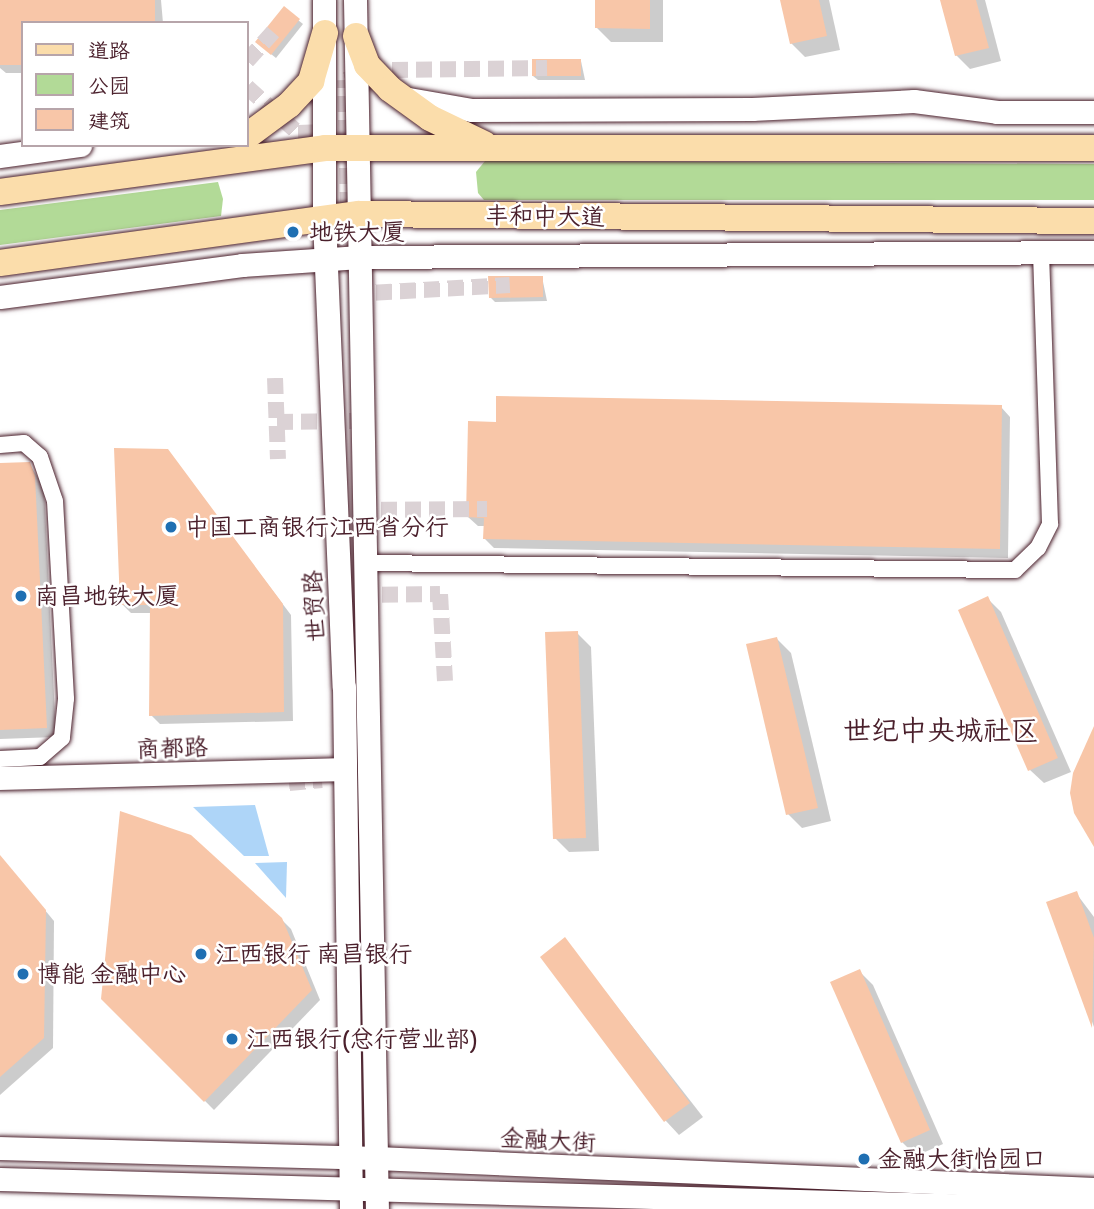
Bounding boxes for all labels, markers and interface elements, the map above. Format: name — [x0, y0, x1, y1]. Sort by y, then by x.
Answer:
legend — [21, 21, 248, 147]
text: 道路 — [88, 38, 130, 63]
text: 公园 — [88, 73, 130, 98]
text: 建筑 — [88, 108, 130, 133]
street label: 丰和中大道 — [485, 201, 605, 231]
place label: 地铁大厦 — [309, 218, 405, 246]
marker: 地铁大厦 — [283, 222, 303, 242]
place label: 中国工商银行江西省分行 — [185, 513, 449, 541]
marker: 中国工商银行江西省分行 — [163, 519, 179, 535]
street label: 世贸路 — [298, 569, 330, 643]
place label: 南昌地铁大厦 — [35, 582, 179, 610]
marker: 南昌地铁大厦 — [13, 588, 29, 604]
district label: 世纪中央城社区 — [843, 713, 1039, 747]
street label: 商都路 — [136, 732, 208, 764]
place label: 江西银行 南昌银行 — [215, 940, 412, 968]
marker: 江西银行 南昌银行 — [193, 946, 209, 962]
place label: 博能 金融中心 — [37, 960, 186, 988]
marker: 博能 金融中心 — [15, 966, 31, 982]
place label: 江西银行(总行营业部) — [246, 1025, 478, 1053]
marker: 江西银行(总行营业部) — [224, 1031, 240, 1047]
street label: 金融大街 — [499, 1123, 597, 1157]
place label: 金融大街怡园口 — [878, 1145, 1046, 1173]
marker: 金融大街怡园口 — [856, 1151, 872, 1167]

